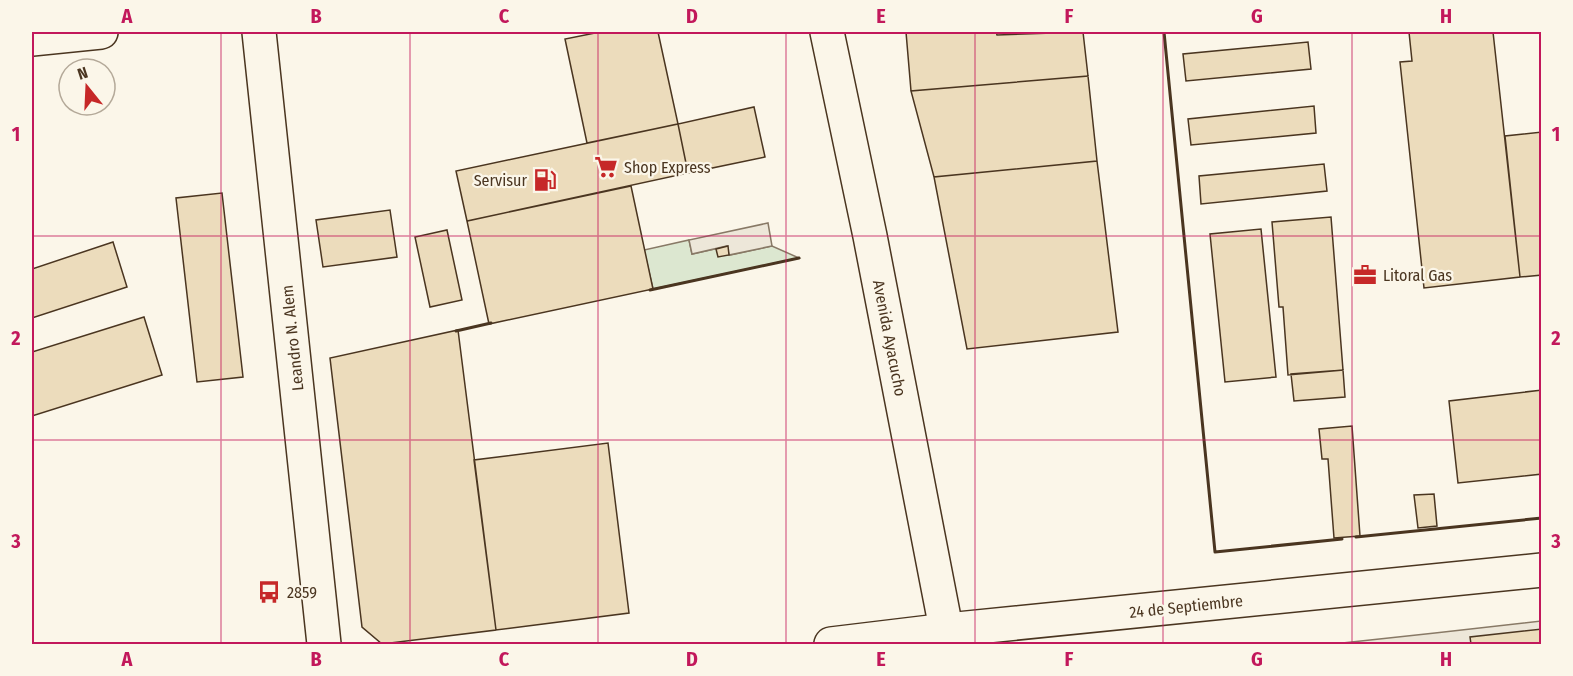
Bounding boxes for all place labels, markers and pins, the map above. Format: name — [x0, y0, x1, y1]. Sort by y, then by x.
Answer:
supermarket icon: Shop Express — [593, 154, 619, 180]
place label: Shop Express — [624, 158, 711, 177]
fuel station icon: Servisur — [532, 167, 558, 193]
place label: Servisur — [474, 171, 527, 190]
office icon: Litoral Gas — [1352, 262, 1378, 288]
place label: Litoral Gas — [1383, 266, 1452, 285]
bus stop icon: 2859 — [256, 579, 282, 605]
place label: 2859 — [287, 583, 317, 602]

